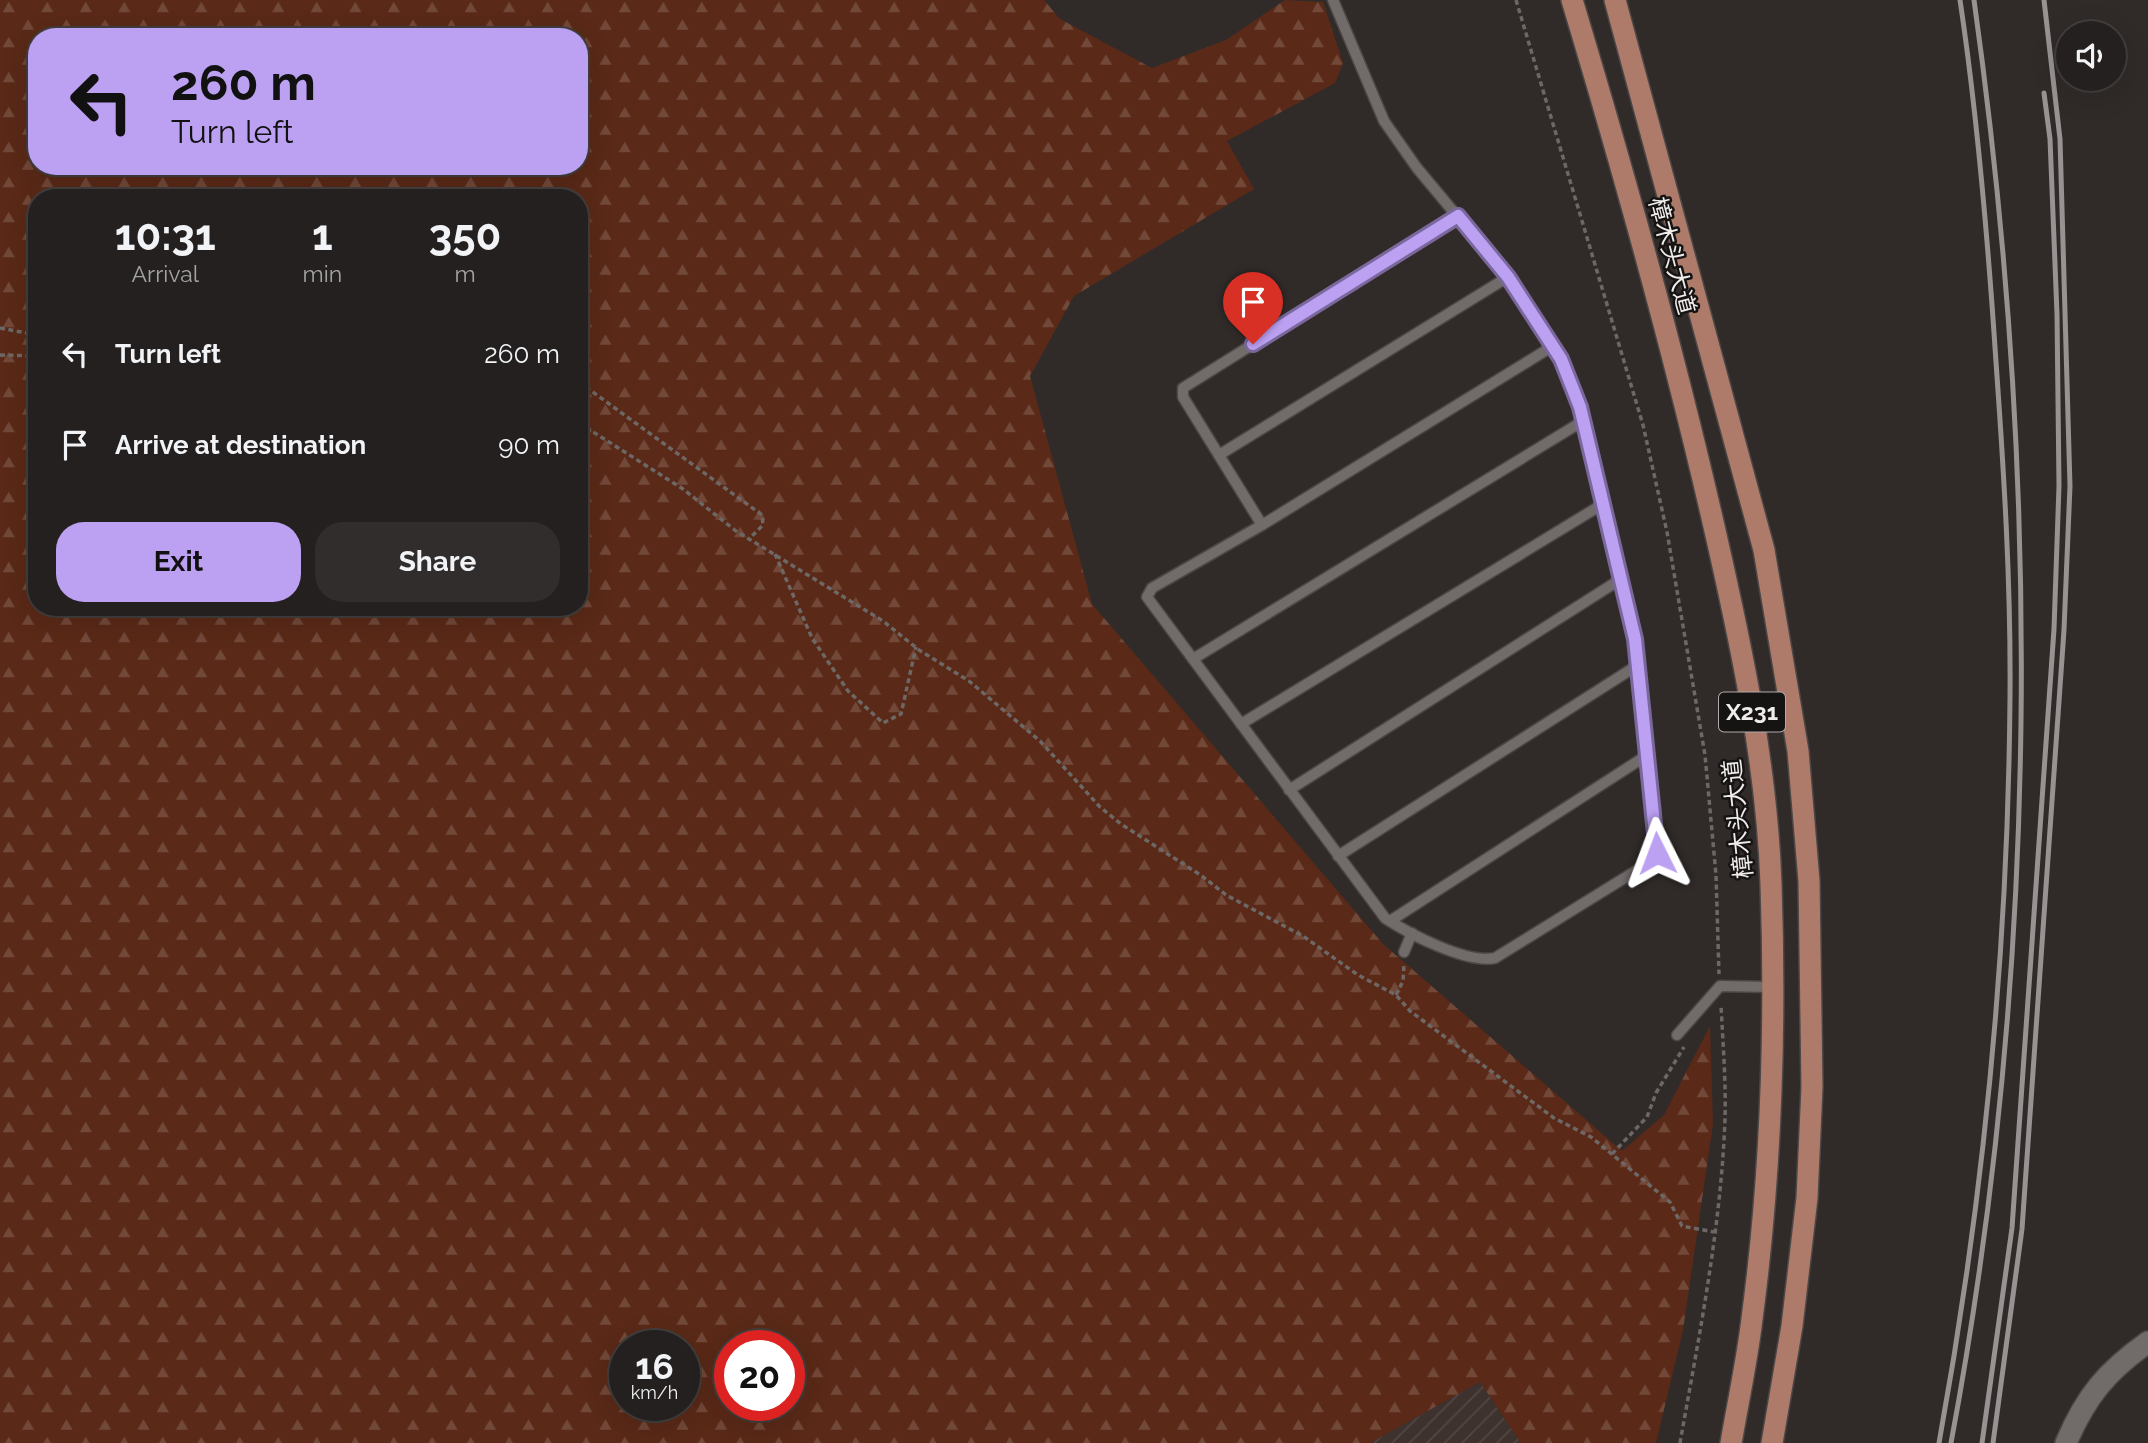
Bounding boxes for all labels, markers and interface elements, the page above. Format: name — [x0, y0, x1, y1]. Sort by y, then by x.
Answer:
map controls — [2056, 21, 2126, 91]
button: sound — [2056, 21, 2126, 91]
text: 260 m — [171, 54, 316, 111]
icon: left — [56, 56, 147, 147]
text: Turn left — [171, 113, 293, 150]
street label: 樟木头大道 — [1643, 194, 1702, 318]
text: 10:31 — [115, 211, 216, 260]
text: 1 — [312, 211, 333, 260]
text: 350 — [429, 211, 501, 260]
text: Arrival — [132, 260, 199, 287]
text: min — [303, 260, 342, 287]
text: m — [454, 260, 476, 287]
pin — [1223, 272, 1283, 344]
icon: arrive — [1234, 283, 1272, 321]
icon: left — [56, 335, 94, 373]
text: Turn left — [115, 339, 221, 369]
text: 260 m — [484, 339, 560, 369]
icon: arrive — [56, 426, 94, 464]
text: Arrive at destination — [115, 430, 366, 460]
text: 90 m — [498, 430, 560, 460]
button: Exit — [56, 522, 301, 602]
button: Share — [315, 522, 560, 602]
road number: X231 — [1719, 692, 1785, 732]
street label: 樟木头大道 — [1717, 758, 1758, 880]
position arrow — [1620, 816, 1694, 890]
speed limit sign: 20 — [714, 1330, 805, 1421]
text: 16 — [635, 1346, 674, 1387]
text: km/h — [631, 1382, 678, 1403]

